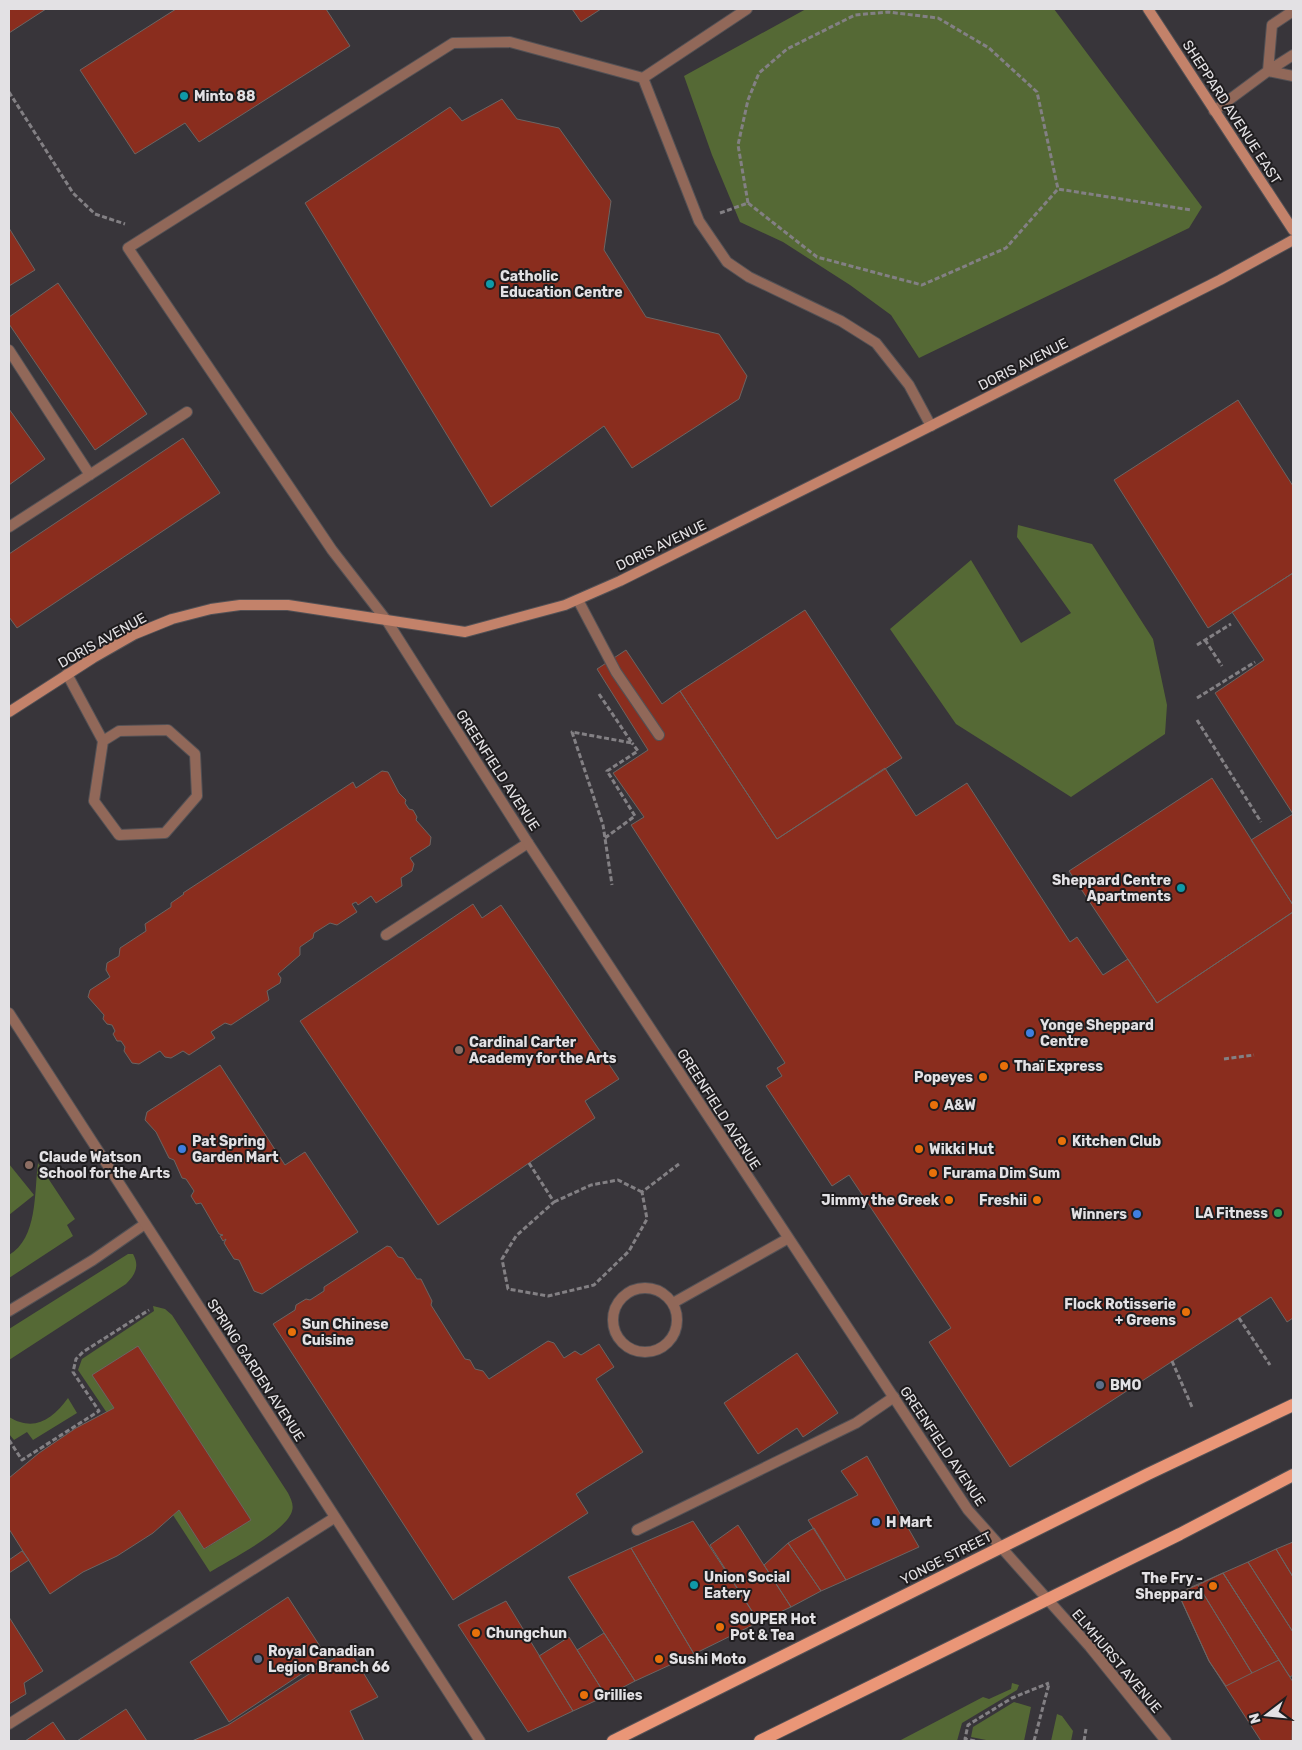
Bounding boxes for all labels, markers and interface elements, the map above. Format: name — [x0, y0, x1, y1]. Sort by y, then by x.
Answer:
street label: SHEPPARD AVENUE EAST — [1179, 37, 1284, 187]
place label: Minto 88 — [194, 88, 256, 105]
marker: Minto 88 — [178, 90, 190, 102]
place label: Catholic Education Centre — [500, 268, 622, 301]
marker: Catholic Education Centre — [484, 278, 496, 290]
street label: DORIS AVENUE — [976, 335, 1071, 394]
street label: DORIS AVENUE — [613, 516, 709, 575]
street label: DORIS AVENUE — [55, 609, 149, 672]
street label: GREENFIELD AVENUE — [452, 707, 543, 834]
place label: Sheppard Centre Apartments — [1052, 872, 1171, 905]
marker: Sheppard Centre Apartments — [1175, 882, 1187, 894]
place label: Yonge Sheppard Centre — [1040, 1017, 1154, 1050]
marker: Yonge Sheppard Centre — [1024, 1027, 1036, 1039]
place label: Cardinal Carter Academy for the Arts — [469, 1034, 617, 1067]
marker: Cardinal Carter Academy for the Arts — [453, 1044, 465, 1056]
street label: GREENFIELD AVENUE — [673, 1046, 764, 1173]
place label: Thaï Express — [1014, 1058, 1103, 1075]
marker: Thaï Express — [998, 1060, 1010, 1072]
place label: Popeyes — [914, 1069, 973, 1086]
marker: Popeyes — [977, 1071, 989, 1083]
place label: A&W — [944, 1097, 976, 1114]
marker: A&W — [928, 1099, 940, 1111]
place label: Pat Spring Garden Mart — [192, 1133, 279, 1166]
place label: Kitchen Club — [1072, 1133, 1161, 1150]
marker: Kitchen Club — [1056, 1135, 1068, 1147]
place label: Wikki Hut — [929, 1141, 994, 1158]
marker: Pat Spring Garden Mart — [176, 1143, 188, 1155]
marker: Wikki Hut — [913, 1143, 925, 1155]
place label: Claude Watson School for the Arts — [39, 1149, 170, 1182]
marker: Claude Watson School for the Arts — [23, 1159, 35, 1171]
place label: Furama Dim Sum — [943, 1165, 1060, 1182]
marker: Furama Dim Sum — [927, 1167, 939, 1179]
place label: Jimmy the Greek — [821, 1192, 940, 1209]
place label: Freshii — [979, 1192, 1027, 1209]
marker: Jimmy the Greek — [943, 1194, 955, 1206]
marker: Freshii — [1031, 1194, 1043, 1206]
place label: LA Fitness — [1195, 1205, 1268, 1222]
place label: Winners — [1071, 1206, 1127, 1223]
marker: LA Fitness — [1272, 1207, 1284, 1219]
marker: Winners — [1131, 1208, 1143, 1220]
street label: SPRING GARDEN AVENUE — [203, 1296, 308, 1445]
place label: Flock Rotisserie + Greens — [1064, 1296, 1176, 1329]
marker: Flock Rotisserie + Greens — [1180, 1306, 1192, 1318]
place label: Sun Chinese Cuisine — [302, 1316, 389, 1349]
marker: Sun Chinese Cuisine — [286, 1326, 298, 1338]
place label: BMO — [1110, 1377, 1141, 1394]
marker: BMO — [1094, 1379, 1106, 1391]
street label: GREENFIELD AVENUE — [896, 1383, 989, 1509]
place label: H Mart — [886, 1514, 933, 1531]
marker: H Mart — [870, 1516, 882, 1528]
street label: YONGE STREET — [898, 1528, 995, 1589]
place label: Union Social Eatery — [704, 1569, 790, 1602]
place label: The Fry - Sheppard — [1135, 1570, 1203, 1603]
marker: Union Social Eatery — [688, 1579, 700, 1591]
marker: The Fry - Sheppard — [1207, 1580, 1219, 1592]
street label: ELMHURST AVENUE — [1068, 1606, 1165, 1717]
place label: SOUPER Hot Pot & Tea — [730, 1611, 816, 1644]
marker: SOUPER Hot Pot & Tea — [714, 1621, 726, 1633]
place label: Chungchun — [486, 1625, 567, 1642]
marker: Chungchun — [470, 1627, 482, 1639]
place label: Royal Canadian Legion Branch 66 — [268, 1643, 390, 1676]
place label: Sushi Moto — [669, 1651, 746, 1668]
marker: Royal Canadian Legion Branch 66 — [252, 1653, 264, 1665]
marker: Sushi Moto — [653, 1653, 665, 1665]
place label: Grillies — [594, 1687, 643, 1704]
marker: Grillies — [578, 1689, 590, 1701]
north arrow — [1242, 1690, 1292, 1740]
text: N — [1245, 1711, 1265, 1726]

